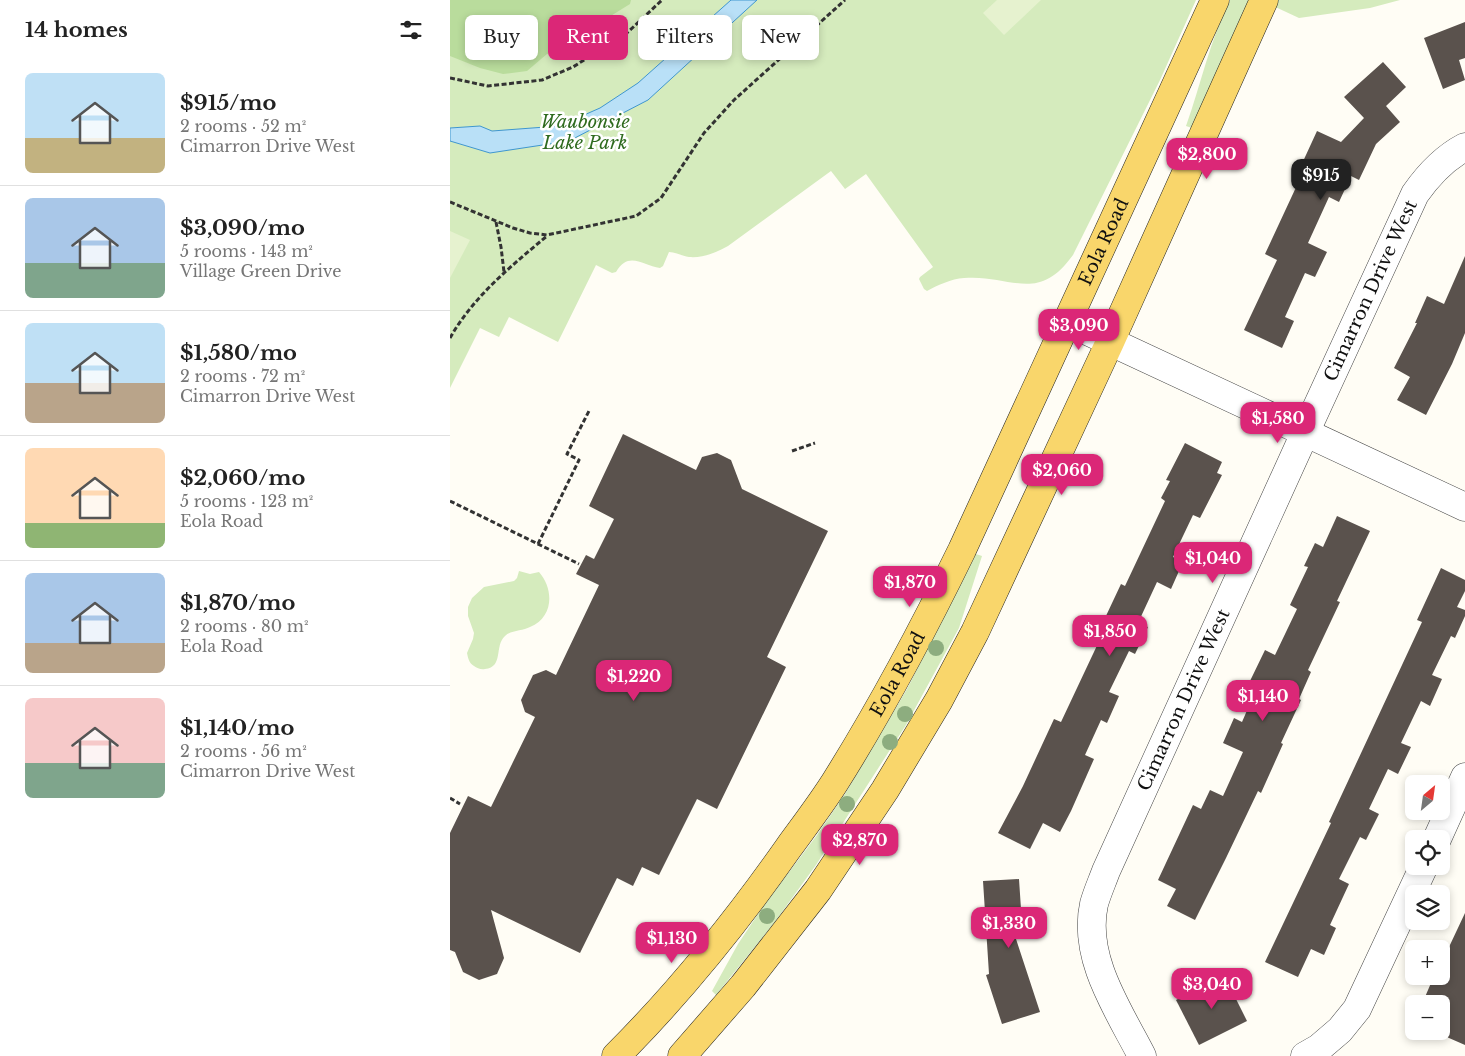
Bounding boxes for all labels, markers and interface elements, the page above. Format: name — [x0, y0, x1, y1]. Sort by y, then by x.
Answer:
chip: Buy — [465, 15, 538, 60]
chip: Rent — [548, 15, 628, 60]
chip: Filters — [638, 15, 732, 60]
chip: New — [742, 15, 819, 60]
icon: filters — [397, 16, 425, 44]
text: 14 homes — [25, 17, 128, 43]
text: $915/mo — [180, 90, 276, 116]
icon: home — [65, 93, 125, 153]
park label: Waubonsie Lake Park — [540, 111, 630, 154]
text: 2 rooms · 52 m² — [180, 116, 306, 136]
text: Cimarron Drive West — [180, 136, 355, 156]
pin: $2,800 — [1166, 138, 1248, 180]
text: $2,800 — [1177, 144, 1237, 164]
pin: $915 — [1291, 158, 1351, 201]
text: $915 — [1302, 165, 1340, 185]
street label: Eola Road — [1074, 195, 1133, 289]
street label: Cimarron Drive West — [1319, 196, 1422, 385]
text: $3,090/mo — [180, 215, 305, 241]
icon: home — [65, 218, 125, 278]
text: 5 rooms · 143 m² — [180, 241, 313, 261]
text: Village Green Drive — [180, 261, 341, 281]
pin: $3,090 — [1038, 308, 1120, 351]
text: $3,090 — [1049, 315, 1109, 335]
text: $1,580/mo — [180, 340, 297, 366]
icon: home — [65, 343, 125, 403]
text: 2 rooms · 72 m² — [180, 366, 305, 386]
text: Cimarron Drive West — [180, 386, 355, 406]
pin: $1,580 — [1237, 402, 1319, 444]
text: $1,580 — [1251, 408, 1305, 428]
pin: $2,060 — [1021, 454, 1103, 496]
text: $2,060 — [1032, 460, 1092, 480]
text: $2,060/mo — [180, 465, 305, 491]
icon: home — [65, 468, 125, 528]
text: 5 rooms · 123 m² — [180, 491, 313, 511]
text: Eola Road — [180, 511, 263, 531]
pin: $1,040 — [1172, 542, 1254, 584]
text: $1,040 — [1185, 548, 1241, 568]
pin: $1,870 — [869, 566, 951, 608]
text: $1,870 — [884, 572, 936, 592]
text: $1,870/mo — [180, 590, 295, 616]
icon: home — [65, 593, 125, 653]
street label: Cimarron Drive West — [1133, 605, 1235, 794]
pin: $1,850 — [1069, 614, 1151, 657]
text: 2 rooms · 80 m² — [180, 616, 308, 636]
text: $1,850 — [1083, 621, 1137, 641]
street label: Eola Road — [866, 628, 930, 721]
text: Eola Road — [180, 636, 263, 656]
pin: $1,220 — [593, 660, 675, 702]
text: $1,220 — [607, 666, 661, 686]
pin: $1,140 — [1222, 680, 1304, 722]
text: $1,140 — [1237, 686, 1289, 706]
text: $1,140/mo — [180, 715, 294, 741]
icon: home — [65, 718, 125, 778]
text: 2 rooms · 56 m² — [180, 741, 307, 761]
text: Cimarron Drive West — [180, 761, 355, 781]
north arrow — [1405, 775, 1450, 820]
map controls — [1405, 775, 1450, 1040]
pin: $2,870 — [819, 824, 901, 866]
text: $2,870 — [832, 830, 888, 850]
button: locate — [1405, 830, 1450, 875]
button: layers — [1405, 885, 1450, 930]
pin: $1,330 — [968, 906, 1050, 949]
text: $1,330 — [982, 913, 1036, 933]
pin: $1,130 — [631, 922, 713, 964]
text: $1,130 — [647, 928, 697, 948]
button: + — [1405, 940, 1450, 985]
pin: $3,040 — [1171, 968, 1253, 1010]
text: $3,040 — [1182, 974, 1242, 994]
button: − — [1405, 995, 1450, 1040]

